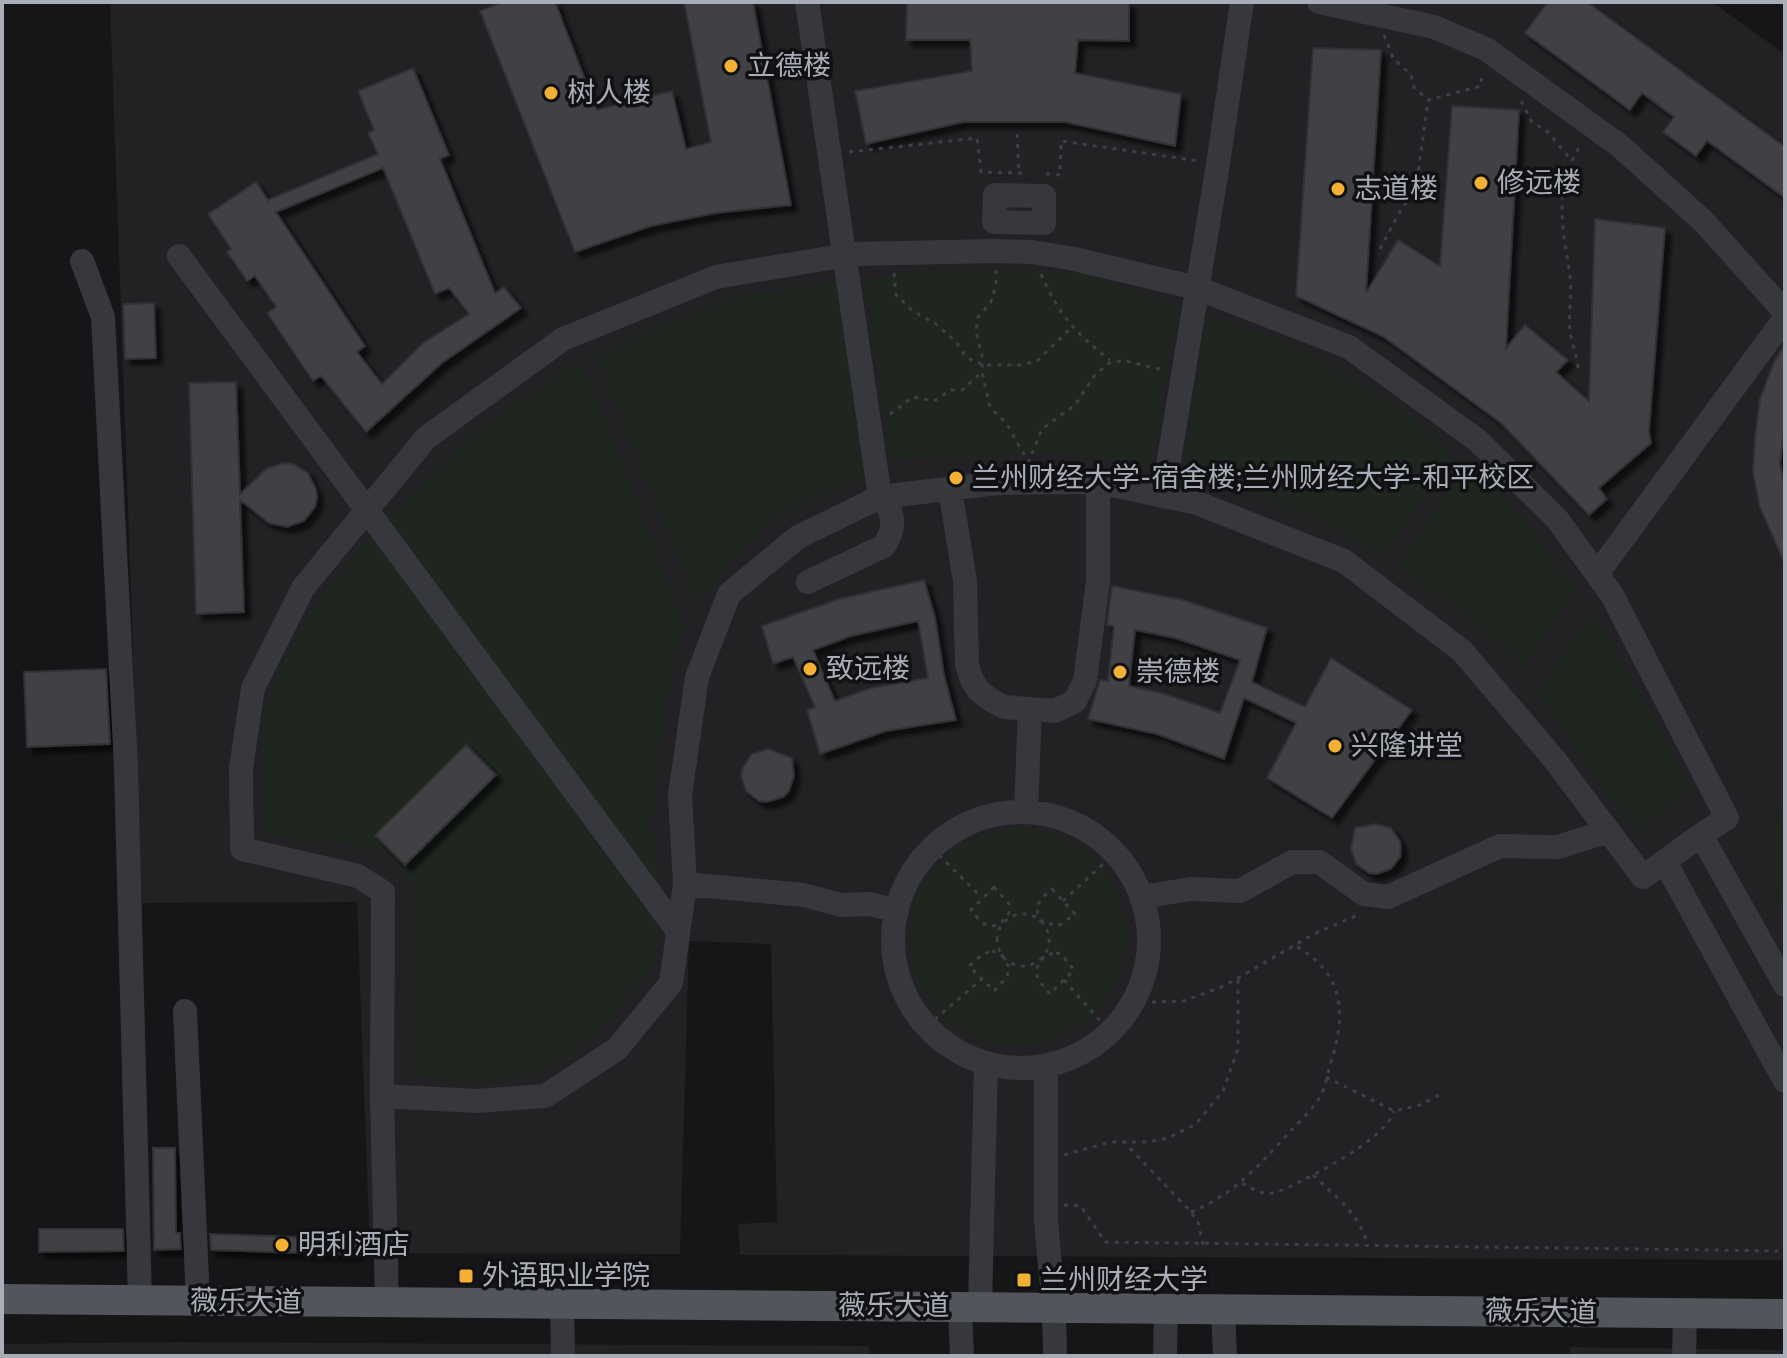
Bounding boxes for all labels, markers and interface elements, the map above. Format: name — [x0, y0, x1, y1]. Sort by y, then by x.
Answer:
place label: 立德楼 — [747, 49, 831, 83]
marker: 立德楼 — [722, 57, 740, 75]
place label: 树人楼 — [567, 76, 651, 110]
marker: 树人楼 — [542, 84, 560, 102]
place label: 修远楼 — [1497, 166, 1581, 200]
place label: 志道楼 — [1354, 172, 1438, 206]
marker: 修远楼 — [1472, 174, 1490, 192]
marker: 志道楼 — [1329, 180, 1347, 198]
place label: 兰州财经大学-宿舍楼;兰州财经大学-和平校区 — [972, 461, 1534, 495]
marker: 兰州财经大学-宿舍楼;兰州财经大学-和平校区 — [947, 469, 965, 487]
place label: 致远楼 — [826, 652, 910, 686]
place label: 崇德楼 — [1136, 655, 1220, 689]
marker: 致远楼 — [801, 660, 819, 678]
marker: 崇德楼 — [1111, 663, 1129, 681]
place label: 兴隆讲堂 — [1351, 729, 1463, 763]
marker: 兴隆讲堂 — [1326, 737, 1344, 755]
place label: 明利酒店 — [298, 1228, 410, 1262]
marker: 明利酒店 — [273, 1236, 291, 1254]
place label: 外语职业学院 — [482, 1259, 650, 1293]
place label: 兰州财经大学 — [1040, 1263, 1208, 1297]
marker: 外语职业学院 — [457, 1267, 475, 1285]
marker: 兰州财经大学 — [1015, 1271, 1033, 1289]
street label: 薇乐大道 — [190, 1284, 302, 1320]
street label: 薇乐大道 — [838, 1289, 950, 1323]
street label: 薇乐大道 — [1485, 1294, 1597, 1330]

